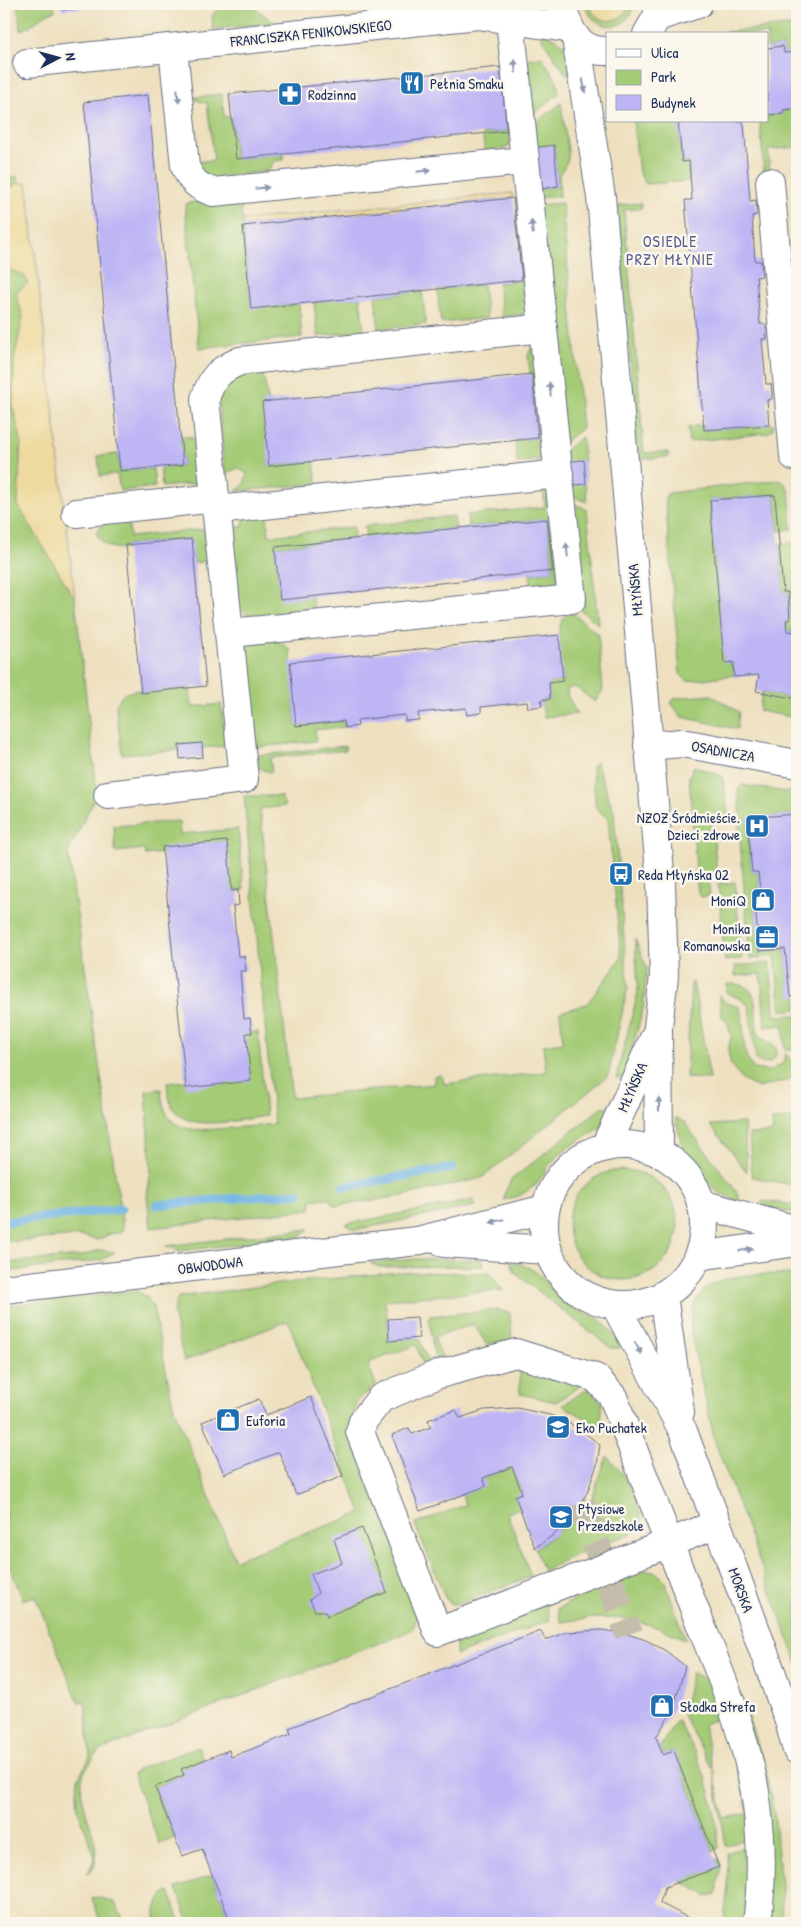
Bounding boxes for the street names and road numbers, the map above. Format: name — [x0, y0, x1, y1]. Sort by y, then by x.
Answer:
street label: FRANCISZKA FENIKOWSKIEGO — [228, 14, 393, 52]
street label: MŁYŃSKA — [622, 562, 648, 617]
street label: OSADNICZA — [690, 735, 757, 767]
street label: MŁYŃSKA — [612, 1058, 653, 1115]
street label: OBWODOWA — [176, 1251, 244, 1279]
street label: MORSKA — [723, 1565, 759, 1616]

